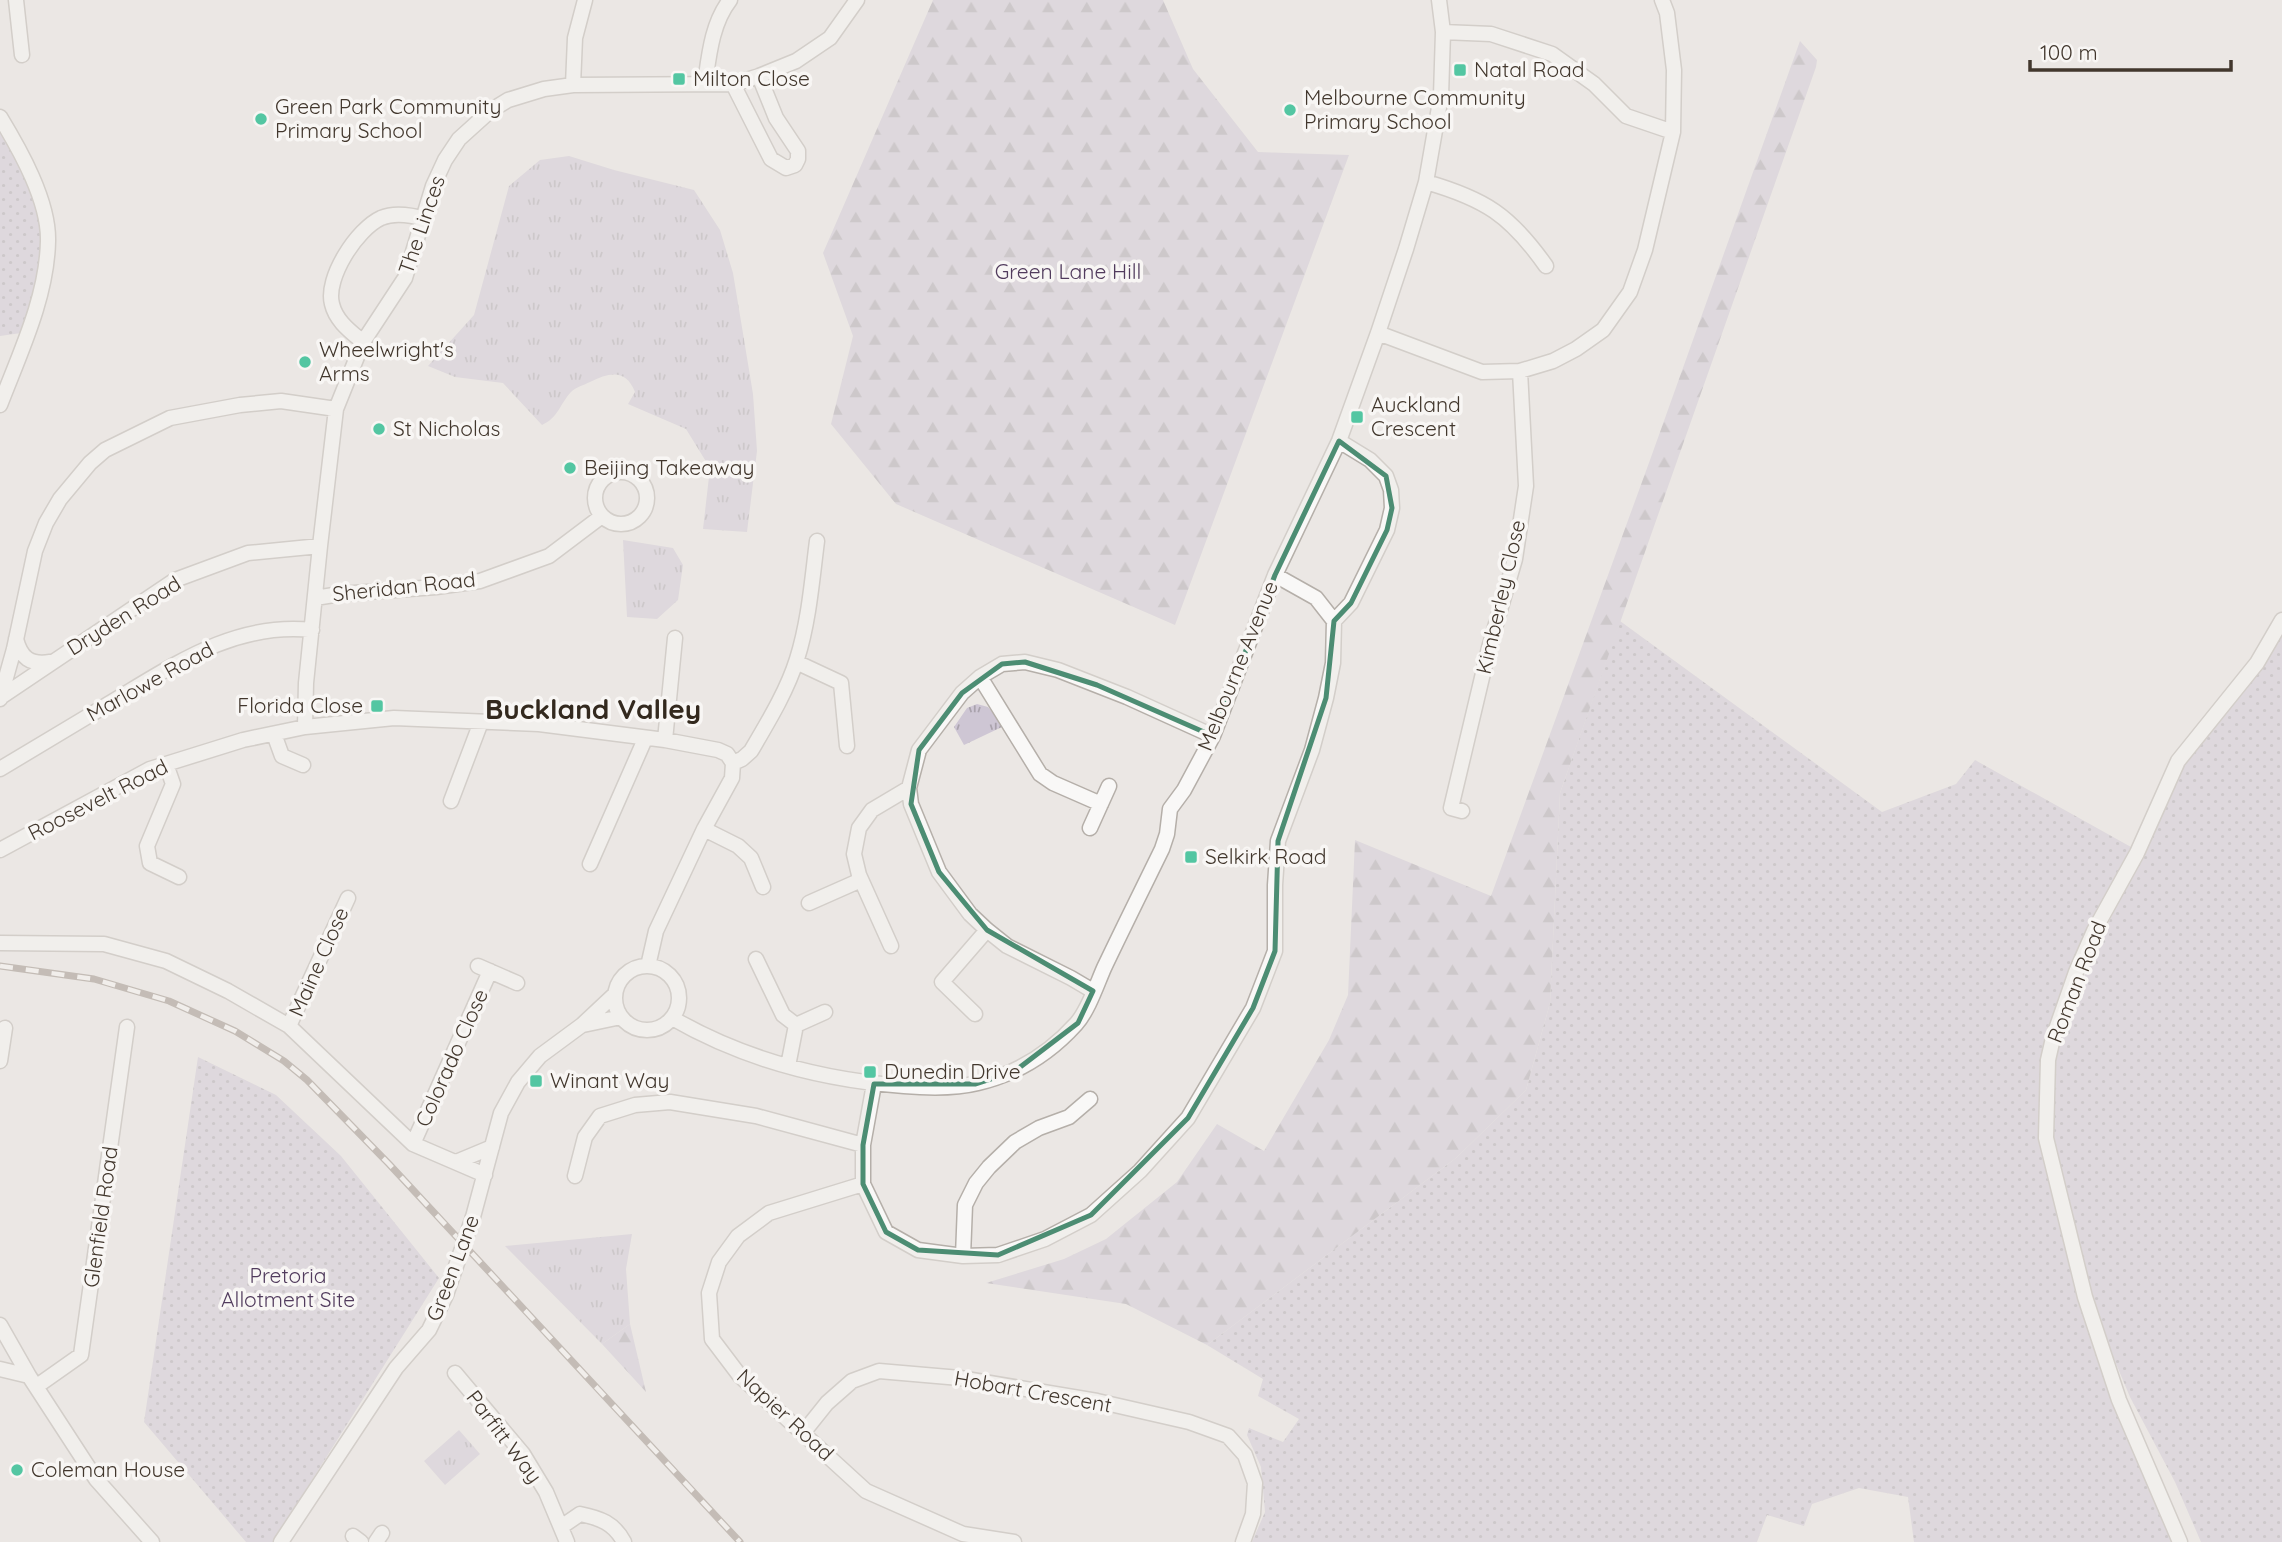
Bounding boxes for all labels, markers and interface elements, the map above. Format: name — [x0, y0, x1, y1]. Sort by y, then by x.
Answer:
scale bar — [2030, 28, 2231, 72]
text: 100 m — [2040, 39, 2098, 65]
place label: Natal Road — [1474, 56, 1585, 82]
marker: Natal Road — [1452, 62, 1468, 78]
place label: Milton Close — [693, 65, 810, 91]
marker: Milton Close — [671, 71, 687, 87]
place label: Melbourne Community Primary School — [1304, 84, 1526, 134]
place label: Green Park Community Primary School — [275, 93, 501, 143]
marker: Melbourne Community Primary School — [1282, 102, 1298, 118]
marker: Green Park Community Primary School — [253, 111, 269, 127]
street label: The Linces — [392, 172, 450, 277]
park label: Green Lane Hill — [995, 258, 1141, 284]
place label: Wheelwright's Arms — [319, 336, 454, 386]
marker: Wheelwright's Arms — [297, 354, 313, 370]
place label: Auckland Crescent — [1371, 391, 1461, 441]
marker: Auckland Crescent — [1349, 409, 1365, 425]
place label: St Nicholas — [393, 415, 500, 441]
marker: St Nicholas — [371, 421, 387, 437]
place label: Beijing Takeaway — [584, 454, 754, 480]
marker: Beijing Takeaway — [562, 460, 578, 476]
street label: Kimberley Close — [1470, 517, 1530, 676]
street label: Sheridan Road — [331, 566, 477, 606]
street label: Dryden Road — [62, 570, 185, 661]
street label: Melbourne Avenue — [1191, 577, 1283, 754]
street label: Marlowe Road — [82, 636, 217, 727]
district label: Buckland Valley — [485, 691, 701, 726]
place label: Florida Close — [237, 692, 363, 718]
marker: Florida Close — [369, 698, 385, 714]
street label: Roosevelt Road — [23, 753, 172, 846]
place label: Selkirk Road — [1205, 843, 1326, 869]
marker: Selkirk Road — [1183, 849, 1199, 865]
street label: Maine Close — [282, 903, 354, 1020]
street label: Roman Road — [2041, 917, 2111, 1046]
street label: Colorado Close — [409, 985, 493, 1131]
place label: Dunedin Drive — [884, 1058, 1021, 1084]
marker: Dunedin Drive — [862, 1064, 878, 1080]
place label: Winant Way — [550, 1067, 669, 1093]
marker: Winant Way — [528, 1073, 544, 1089]
street label: Glenfield Road — [77, 1145, 123, 1289]
street label: Green Lane — [420, 1211, 484, 1324]
park label: Pretoria Allotment Site — [221, 1262, 355, 1312]
street label: Napier Road — [732, 1363, 840, 1466]
street label: Hobart Crescent — [953, 1364, 1114, 1418]
street label: Parfitt Way — [461, 1385, 548, 1488]
place label: Coleman House — [31, 1456, 185, 1482]
marker: Coleman House — [9, 1462, 25, 1478]

